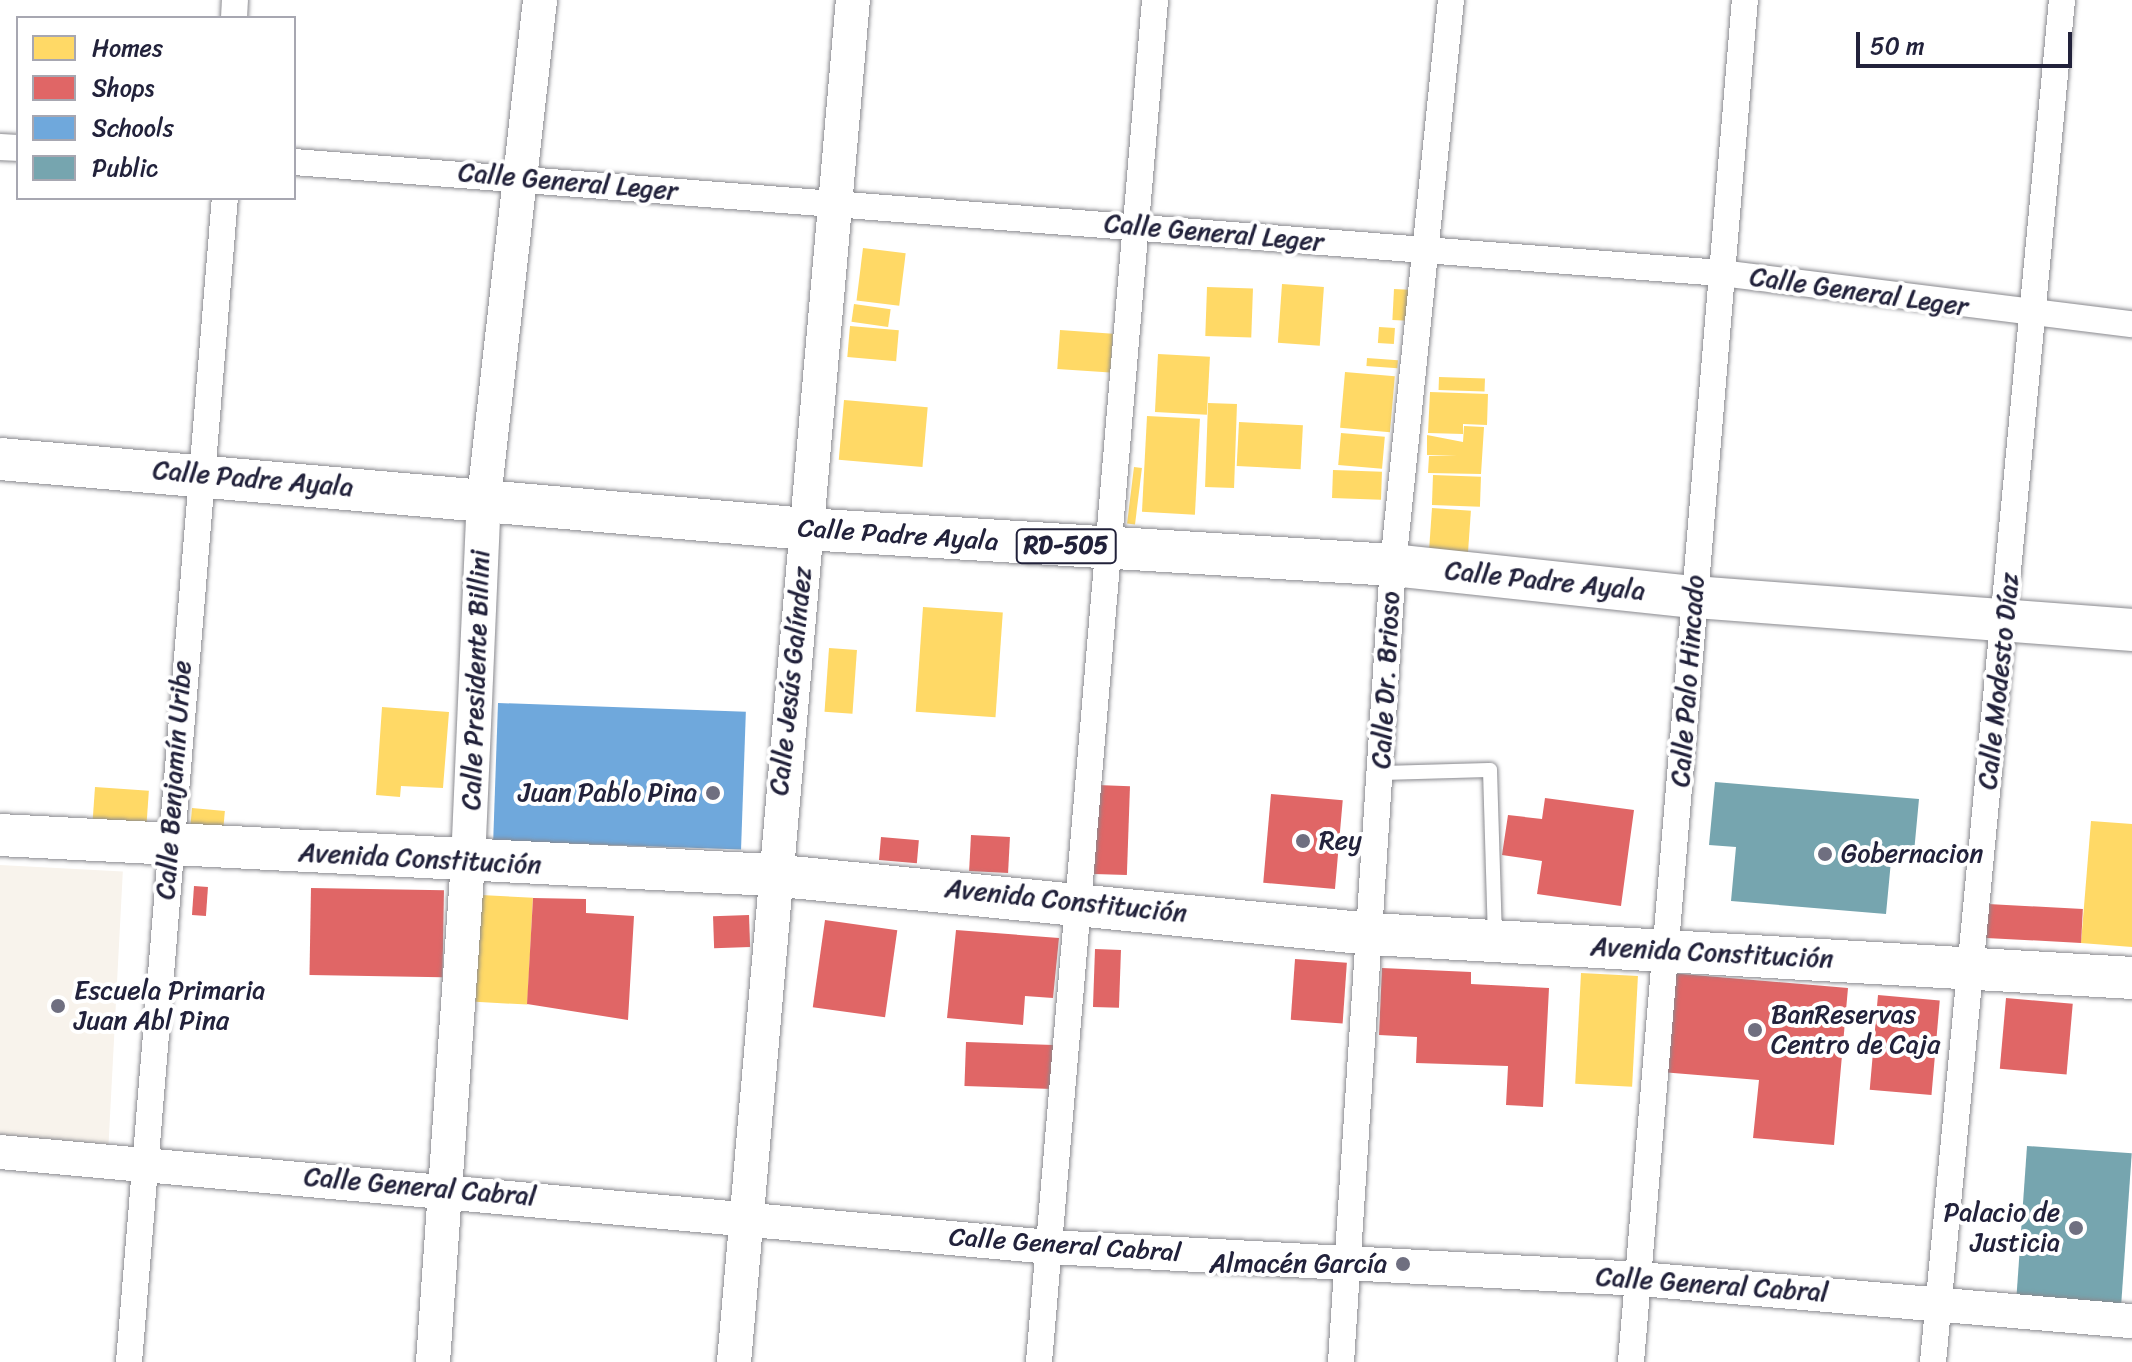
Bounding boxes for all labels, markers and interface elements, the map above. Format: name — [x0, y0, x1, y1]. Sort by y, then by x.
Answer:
legend — [16, 16, 296, 200]
scale bar — [1860, 16, 2076, 66]
text: 50 m — [1870, 25, 1925, 67]
text: Homes — [92, 27, 163, 69]
text: Shops — [92, 67, 154, 109]
text: Schools — [92, 107, 174, 149]
text: Public — [92, 147, 158, 189]
street label: Calle General Leger — [456, 157, 680, 207]
street label: Calle General Leger — [1102, 208, 1326, 258]
street label: Calle General Leger — [1747, 261, 1971, 323]
street label: Calle Padre Ayala — [151, 455, 355, 503]
street label: Calle Padre Ayala — [796, 512, 1000, 558]
road number: RD-505 — [1014, 526, 1118, 566]
street label: Calle Presidente Billini — [456, 549, 496, 811]
street label: Calle Padre Ayala — [1443, 555, 1647, 607]
street label: Calle Jesús Galíndez — [763, 564, 819, 798]
street label: Calle Modesto Díaz — [1972, 572, 2026, 790]
street label: Calle Palo Hincado — [1665, 574, 1711, 788]
street label: Calle Dr. Brioso — [1366, 592, 1406, 768]
street label: Calle Benjamín Uribe — [150, 659, 198, 901]
place label: Juan Pablo Pina — [517, 777, 697, 809]
marker: Juan Pablo Pina — [704, 784, 722, 802]
place label: Rey — [1319, 825, 1362, 857]
marker: Rey — [1294, 832, 1312, 850]
street label: Avenida Constitución — [298, 837, 542, 881]
place label: Gobernacion — [1841, 838, 1983, 870]
marker: Gobernacion — [1816, 845, 1834, 863]
street label: Avenida Constitución — [944, 873, 1188, 929]
street label: Avenida Constitución — [1590, 931, 1834, 975]
place label: Escuela Primaria Juan Abl Pina — [74, 975, 265, 1036]
marker: Escuela Primaria Juan Abl Pina — [49, 997, 67, 1015]
place label: BanReservas Centro de Caja — [1771, 999, 1941, 1060]
marker: BanReservas Centro de Caja — [1746, 1021, 1764, 1039]
street label: Calle General Cabral — [302, 1161, 538, 1213]
place label: Palacio de Justicia — [1944, 1197, 2060, 1258]
marker: Palacio de Justicia — [2067, 1219, 2085, 1237]
street label: Calle General Cabral — [947, 1221, 1183, 1269]
place label: Almacén García — [1209, 1248, 1387, 1280]
marker: Almacén García — [1394, 1255, 1412, 1273]
street label: Calle General Cabral — [1594, 1261, 1830, 1309]

